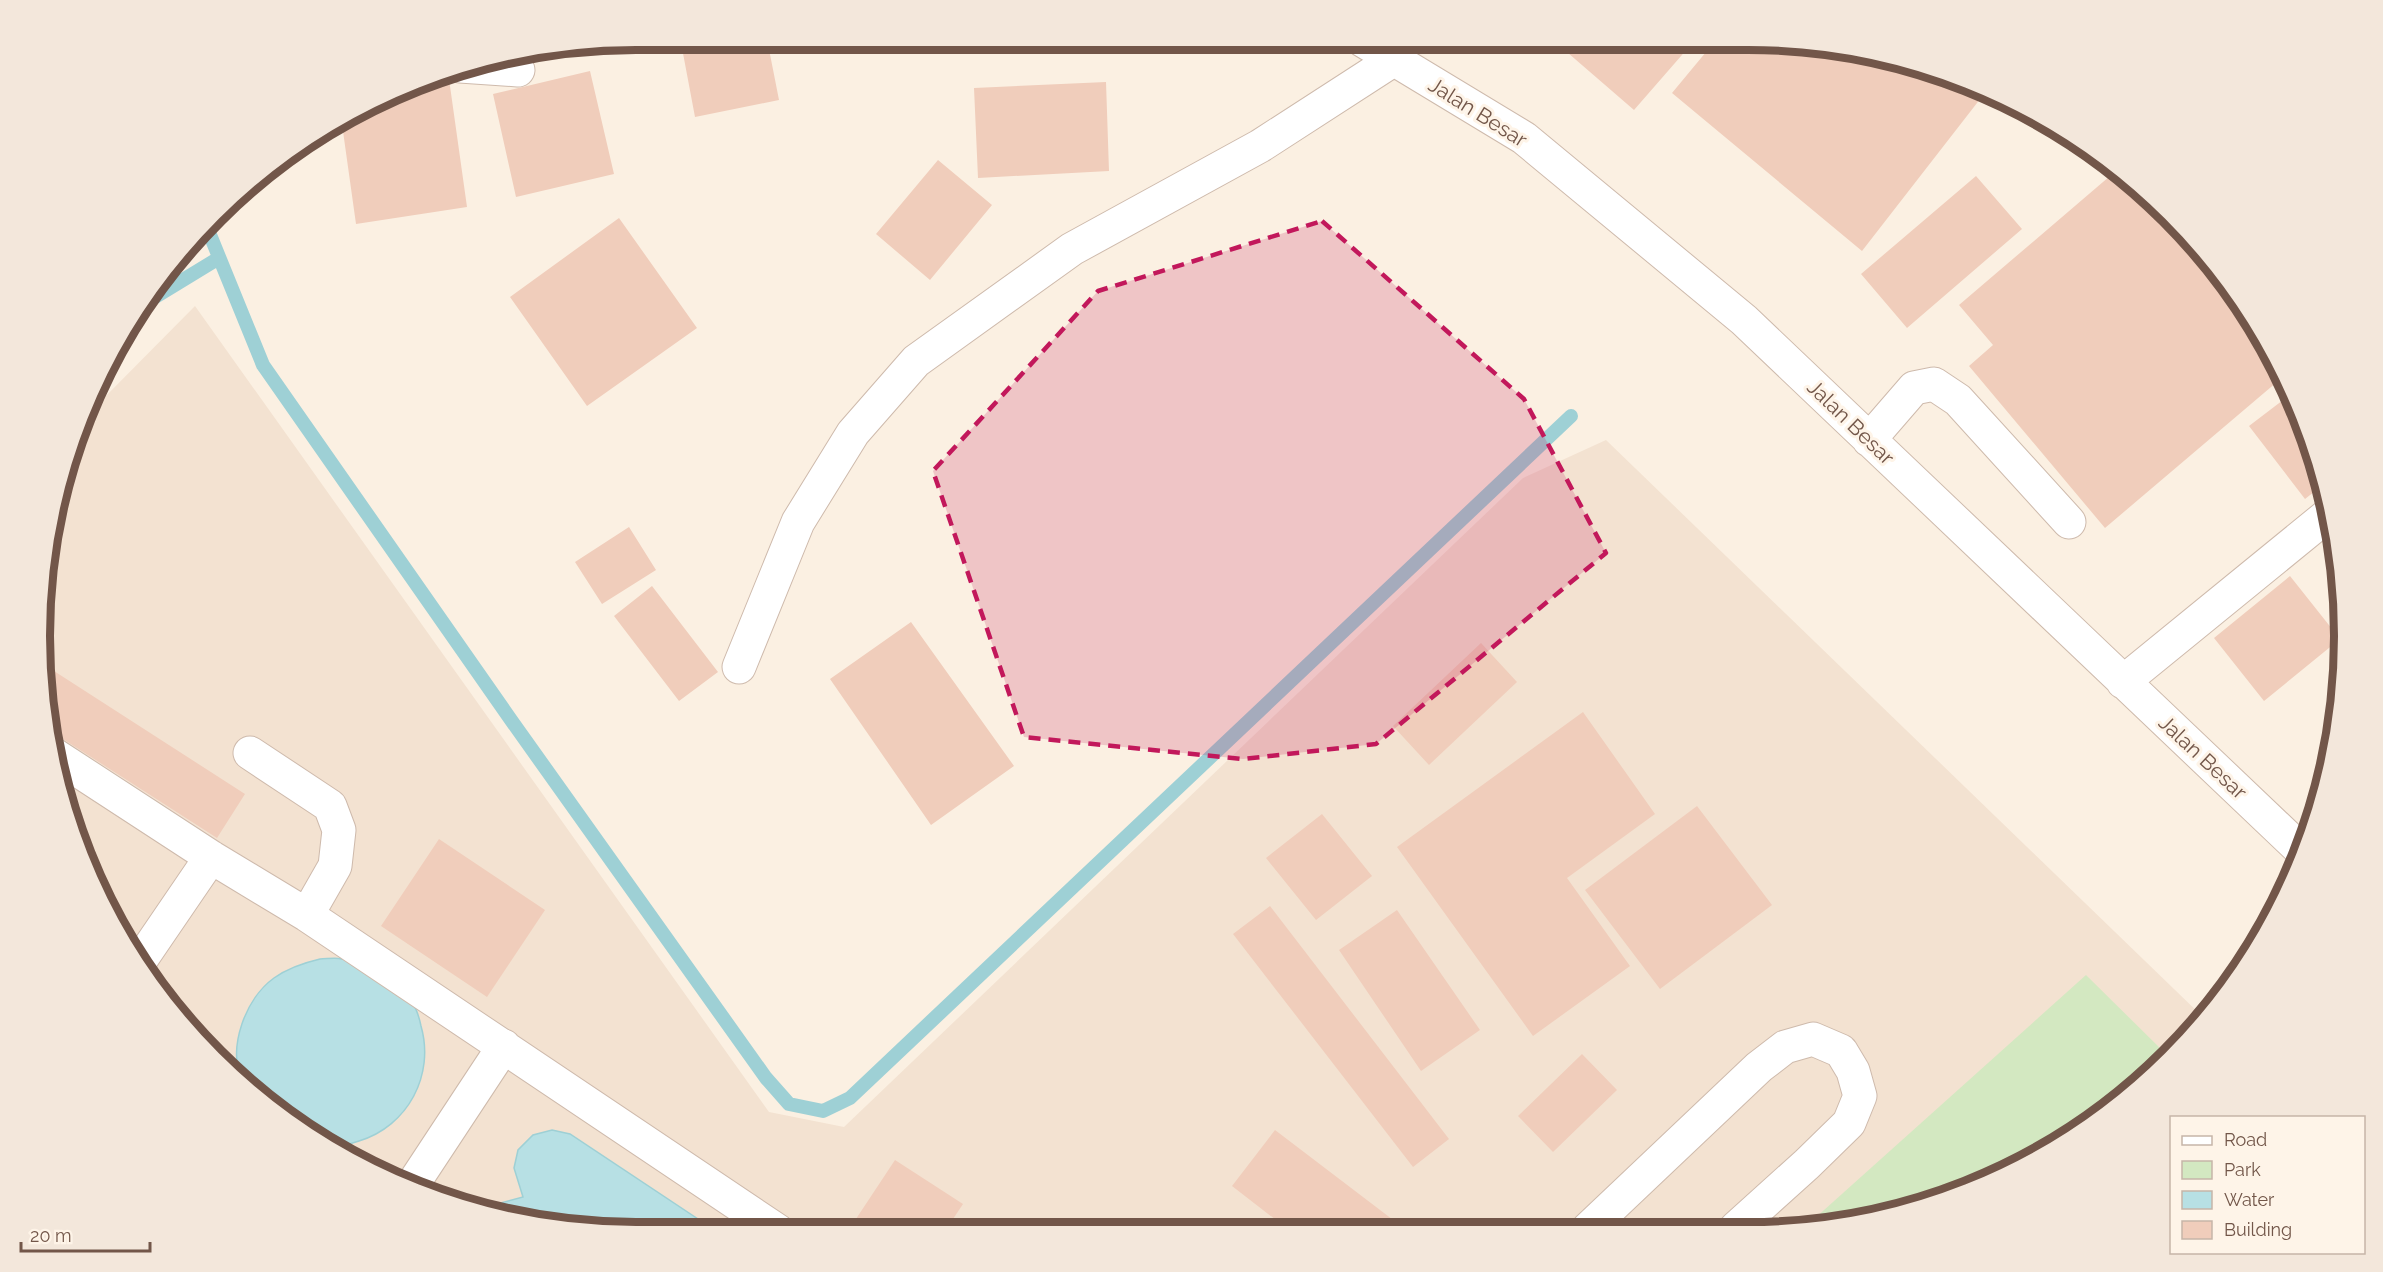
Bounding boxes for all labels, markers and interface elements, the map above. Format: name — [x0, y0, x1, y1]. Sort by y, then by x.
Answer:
street label: Jalan Besar — [1424, 72, 1532, 152]
street label: Jalan Besar — [1802, 374, 1900, 470]
street label: Jalan Besar — [2154, 710, 2253, 805]
legend — [2170, 1116, 2365, 1254]
text: Road — [2224, 1129, 2267, 1150]
text: Park — [2224, 1159, 2261, 1180]
text: Water — [2224, 1189, 2275, 1210]
scale bar — [21, 1215, 150, 1253]
text: Building — [2224, 1219, 2292, 1240]
text: 20 m — [30, 1225, 72, 1246]

